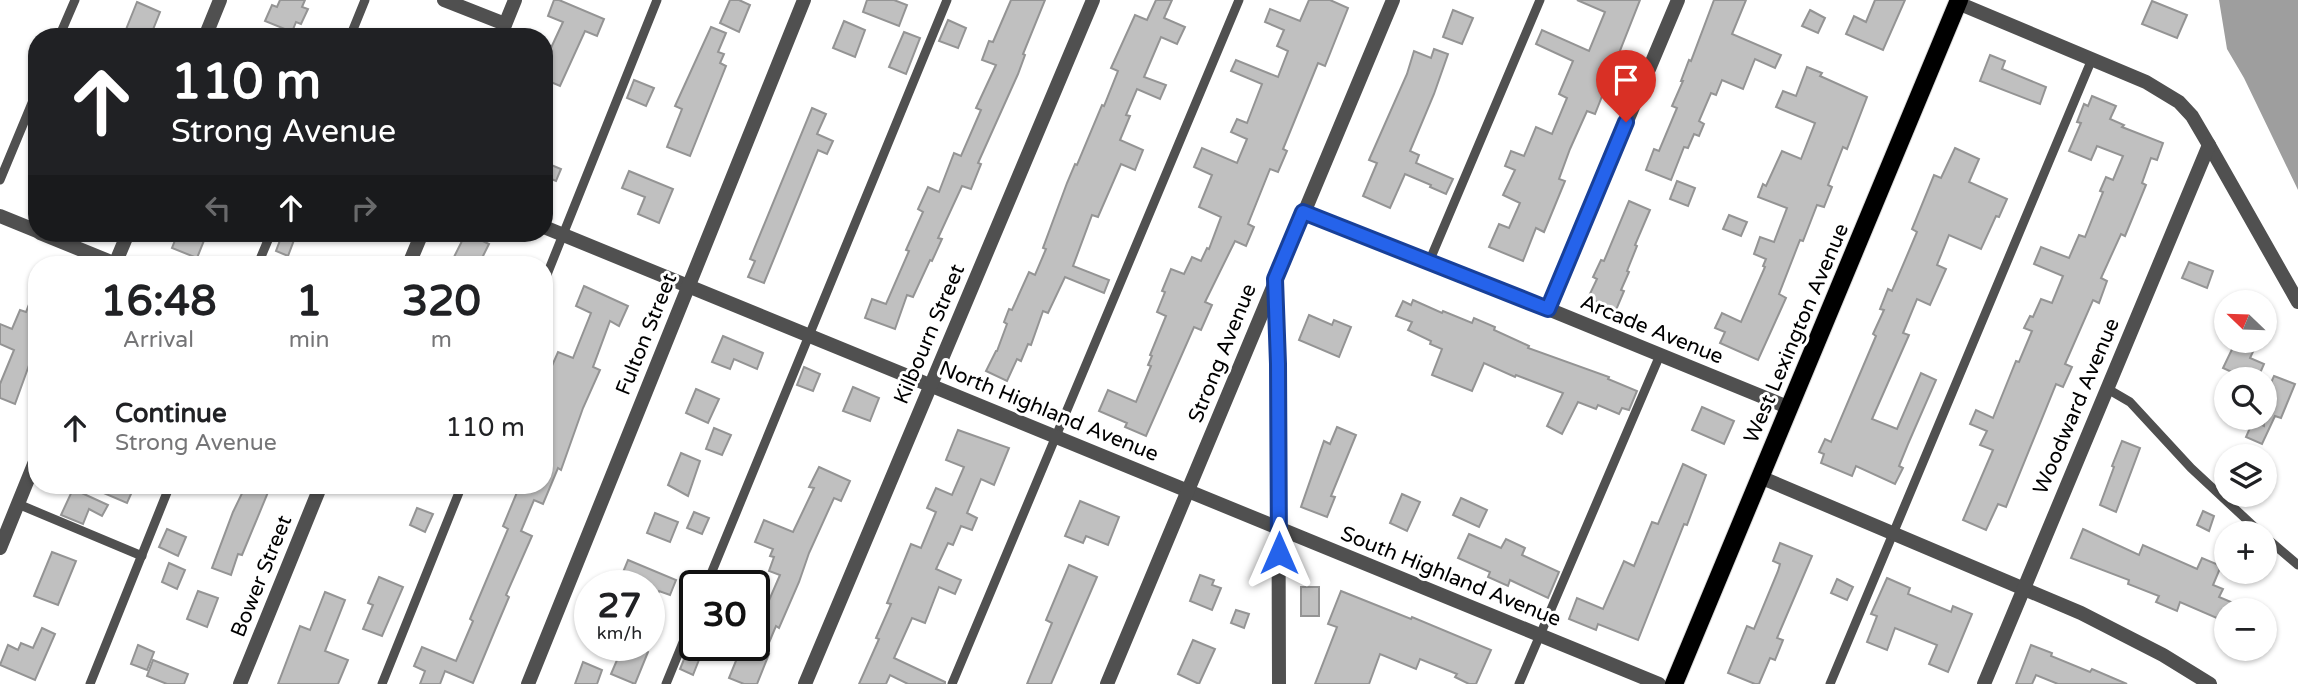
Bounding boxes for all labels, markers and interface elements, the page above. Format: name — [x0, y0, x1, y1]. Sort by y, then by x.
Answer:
pin — [1596, 50, 1656, 122]
text: 110 m — [171, 53, 321, 112]
icon: ahead — [56, 56, 147, 147]
icon: arrive — [1607, 61, 1645, 99]
text: Strong Avenue — [171, 113, 396, 151]
icon: left — [199, 189, 237, 227]
icon: ahead — [272, 189, 310, 227]
icon: right — [345, 189, 383, 227]
street label: West Lexington Avenue — [1739, 220, 1854, 447]
street label: Kilbourn Street — [889, 260, 970, 408]
street label: Fulton Street — [611, 270, 682, 399]
text: 16:48 — [100, 276, 217, 327]
text: 1 — [296, 276, 322, 327]
text: 320 — [402, 276, 481, 327]
street label: Strong Avenue — [1183, 280, 1262, 426]
street label: Arcade Avenue — [1577, 289, 1727, 370]
north arrow — [2214, 290, 2277, 354]
map controls — [2214, 290, 2277, 661]
street label: Woodward Avenue — [2028, 314, 2125, 498]
text: Arrival — [123, 326, 194, 354]
text: min — [289, 326, 330, 354]
text: m — [431, 326, 452, 354]
street label: North Highland Avenue — [936, 356, 1162, 467]
button: search — [2214, 367, 2277, 430]
text: Continue — [115, 398, 227, 429]
icon: ahead — [56, 409, 94, 447]
text: 110 m — [445, 412, 525, 443]
text: Strong Avenue — [115, 429, 277, 457]
button: layers — [2214, 444, 2277, 507]
street label: Bower Street — [226, 512, 297, 641]
position arrow — [1242, 516, 1316, 590]
street label: South Highland Avenue — [1337, 521, 1565, 632]
button: + — [2214, 521, 2277, 584]
speed limit sign: 30 — [679, 570, 770, 661]
text: 27 — [598, 585, 641, 627]
button: − — [2214, 598, 2277, 661]
text: km/h — [597, 622, 642, 644]

